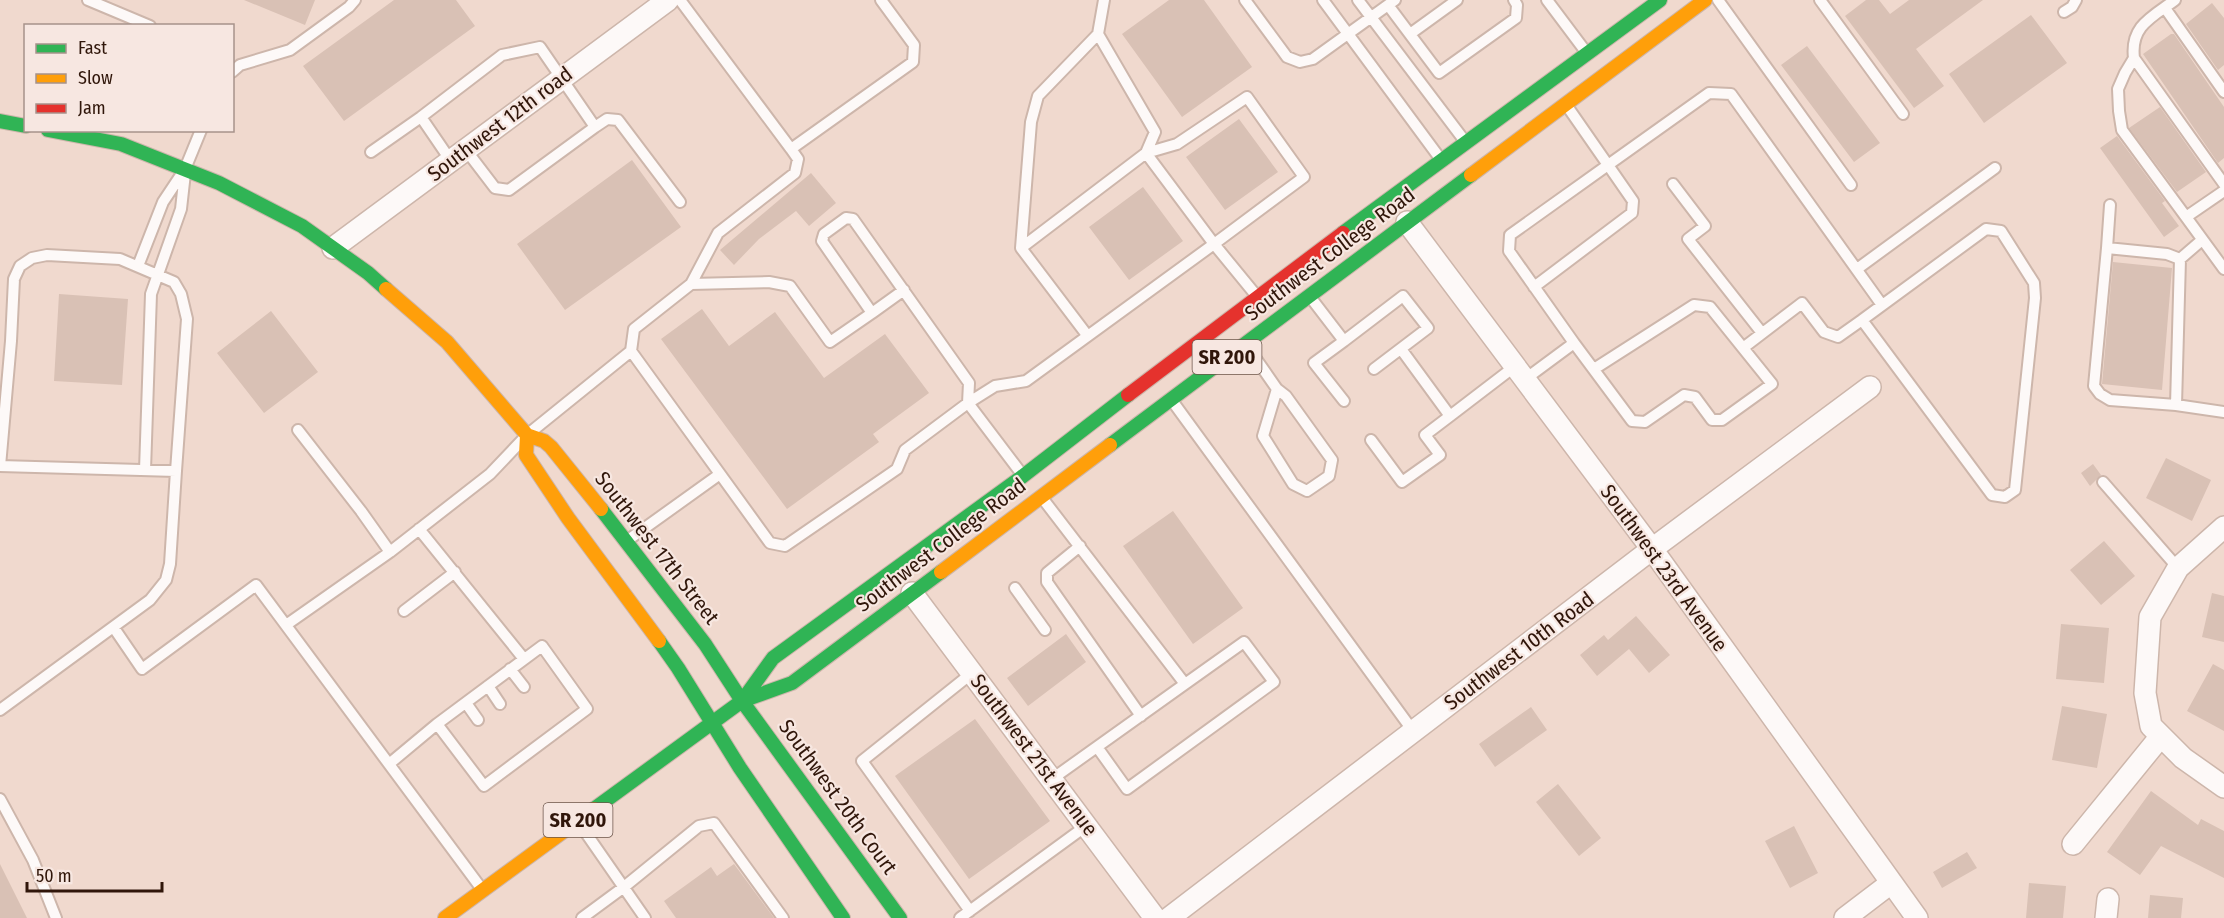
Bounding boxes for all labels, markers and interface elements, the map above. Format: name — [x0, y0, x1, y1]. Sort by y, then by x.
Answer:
legend — [24, 24, 234, 132]
text: Fast — [78, 37, 107, 59]
street label: Southwest 12th road — [422, 61, 578, 187]
text: Slow — [78, 67, 113, 89]
text: Jam — [78, 97, 106, 119]
street label: Southwest College Road — [1240, 182, 1420, 326]
road number: SR 200 — [1192, 340, 1262, 374]
street label: Southwest 17th Street — [589, 467, 725, 630]
street label: Southwest College Road — [851, 473, 1031, 617]
street label: Southwest 23rd Avenue — [1595, 479, 1733, 657]
street label: Southwest 10th Road — [1439, 586, 1599, 716]
street label: Southwest 21st Avenue — [965, 669, 1103, 841]
street label: Southwest 20th Court — [773, 715, 903, 880]
road number: SR 200 — [544, 803, 612, 837]
scale bar — [27, 855, 162, 893]
text: 50 m — [36, 865, 72, 887]

